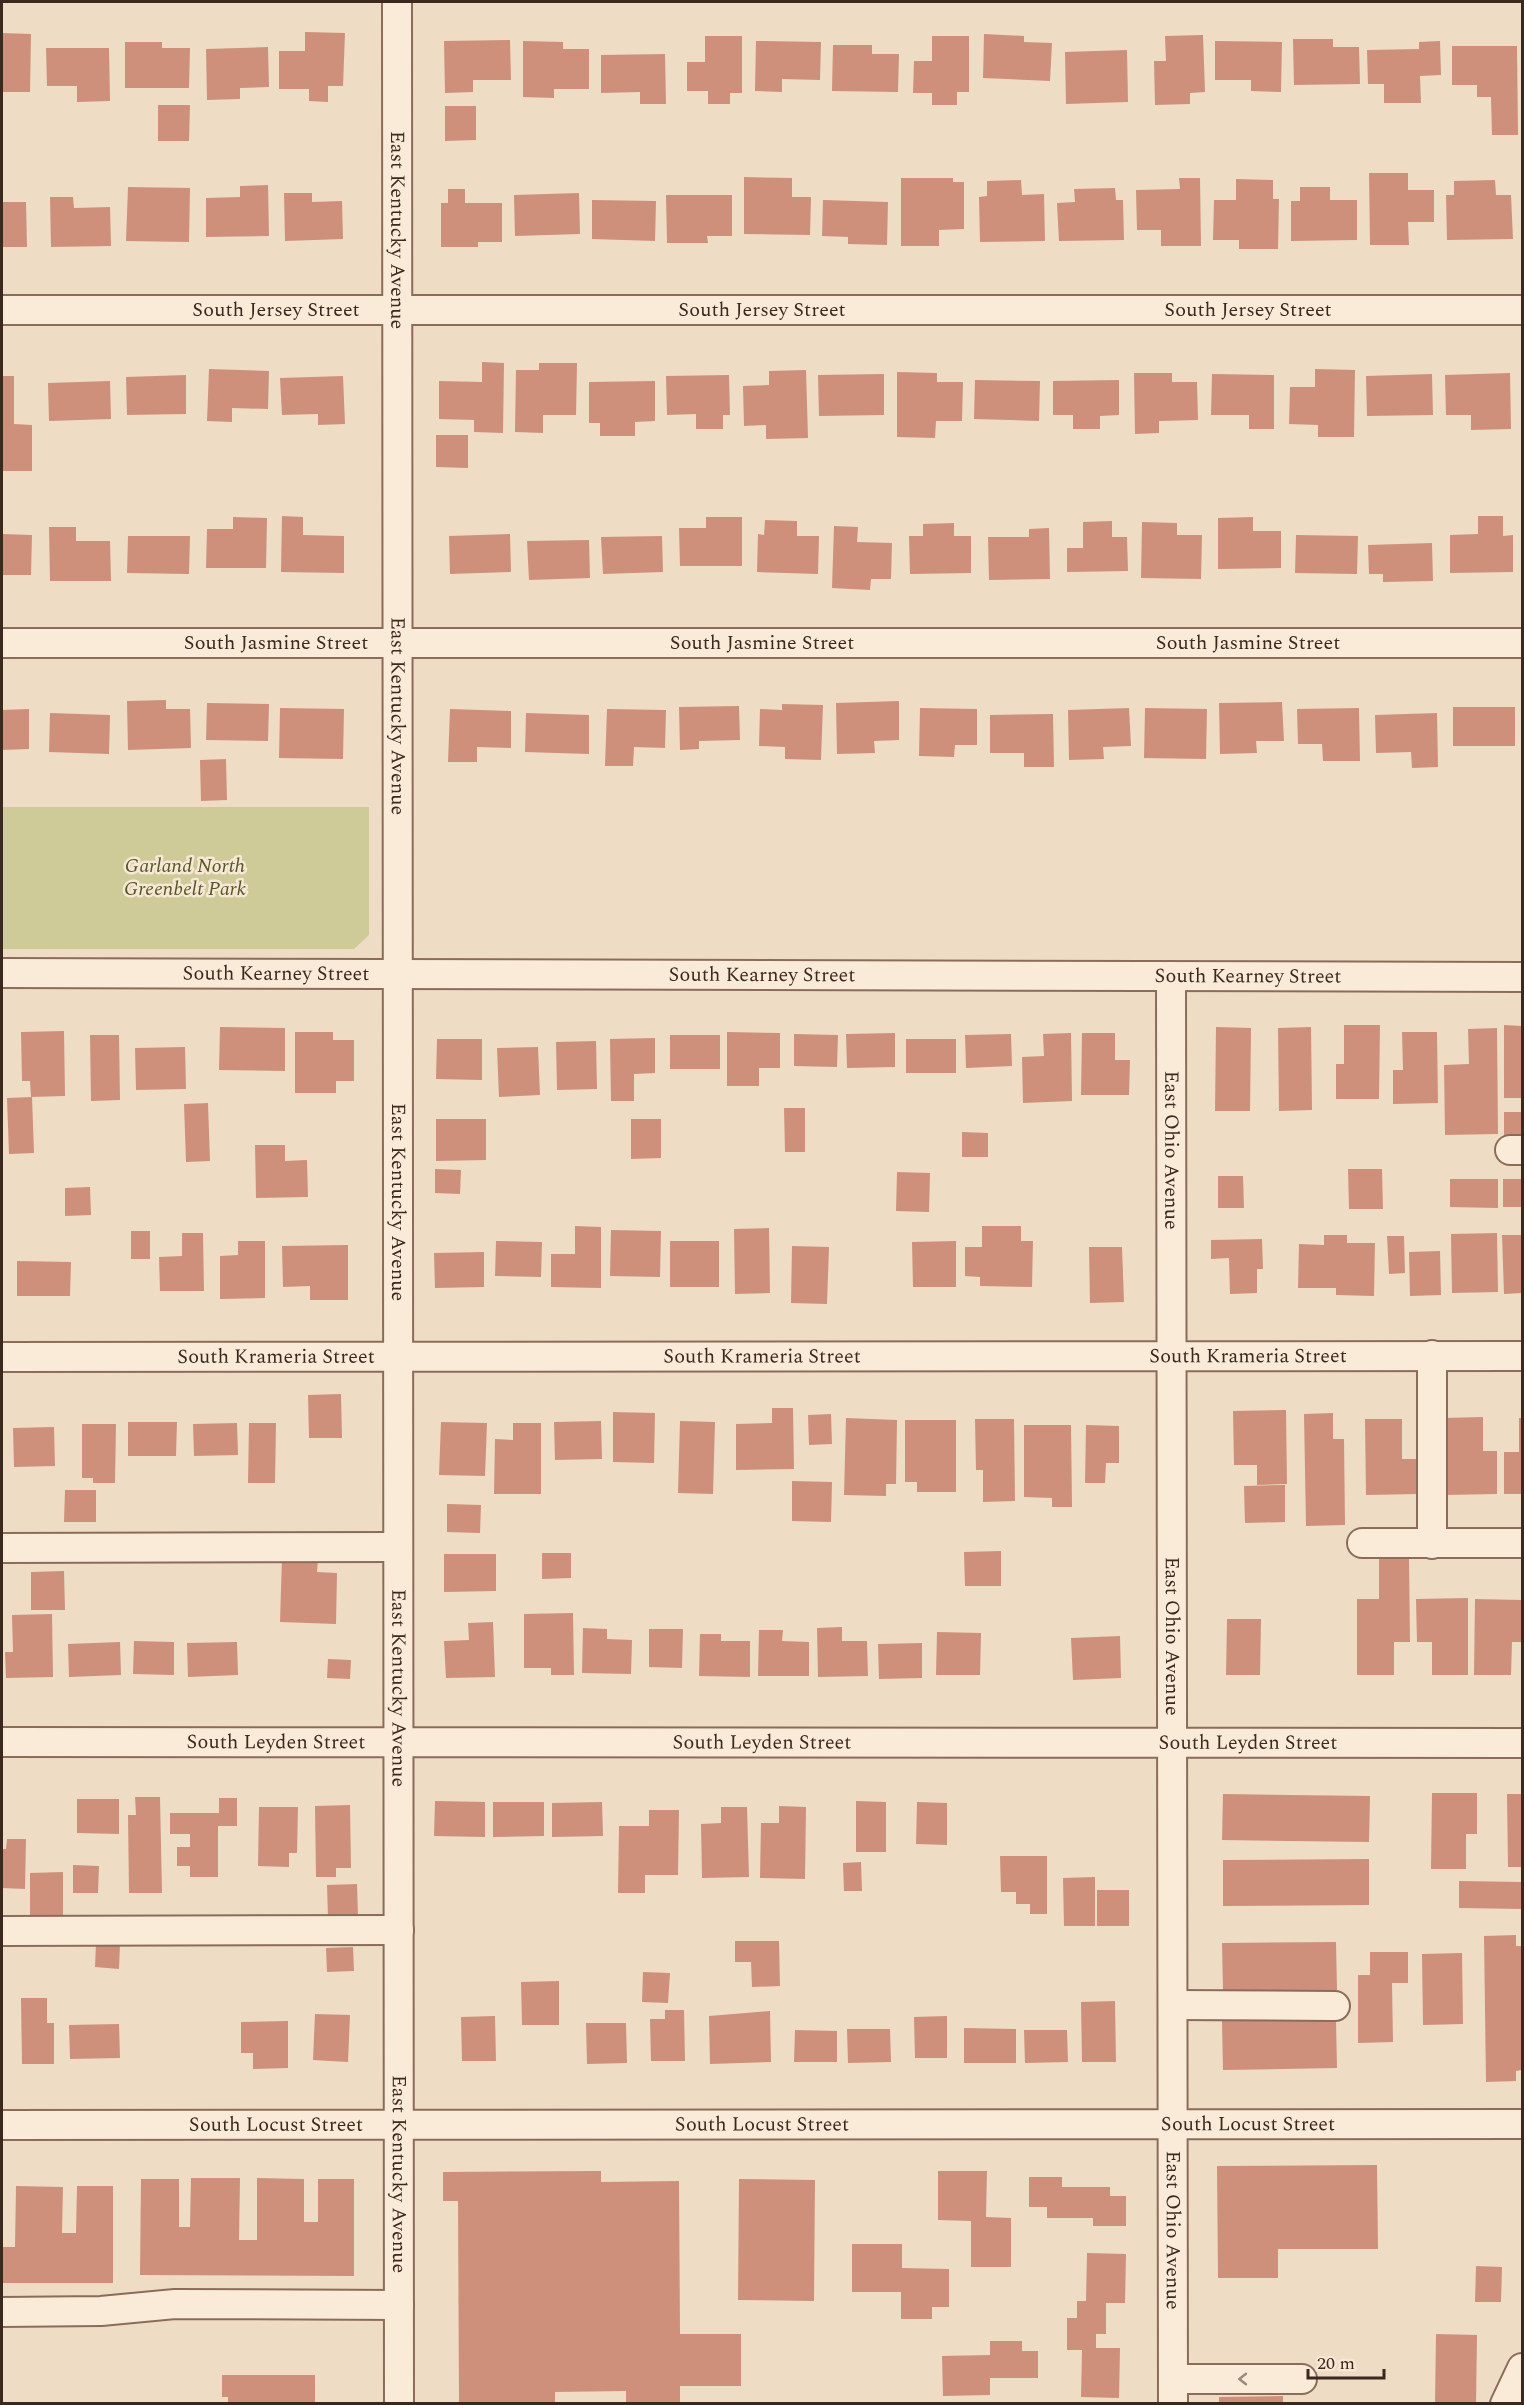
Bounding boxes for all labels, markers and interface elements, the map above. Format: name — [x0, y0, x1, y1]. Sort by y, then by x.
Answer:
street label: East Kentucky Avenue — [382, 131, 412, 329]
street label: South Jersey Street — [192, 295, 360, 325]
street label: South Jersey Street — [678, 295, 846, 325]
street label: South Jersey Street — [1164, 295, 1332, 325]
street label: East Kentucky Avenue — [383, 617, 413, 815]
street label: South Jasmine Street — [184, 628, 368, 658]
street label: South Jasmine Street — [670, 628, 854, 658]
street label: South Jasmine Street — [1156, 628, 1340, 658]
park label: Garland North Greenbelt Park — [124, 851, 247, 904]
street label: South Kearney Street — [183, 958, 369, 989]
street label: South Kearney Street — [669, 960, 855, 990]
street label: South Kearney Street — [1155, 961, 1341, 992]
street label: East Ohio Avenue — [1156, 1070, 1186, 1230]
street label: East Kentucky Avenue — [383, 1103, 413, 1301]
street label: South Krameria Street — [663, 1341, 861, 1372]
street label: South Krameria Street — [1149, 1341, 1347, 1371]
street label: South Krameria Street — [177, 1342, 375, 1372]
street label: East Ohio Avenue — [1157, 1556, 1187, 1716]
street label: East Kentucky Avenue — [383, 1589, 413, 1787]
street label: South Leyden Street — [187, 1727, 365, 1757]
street label: South Leyden Street — [673, 1727, 851, 1758]
street label: South Leyden Street — [1159, 1728, 1337, 1758]
street label: East Kentucky Avenue — [384, 2075, 414, 2273]
street label: South Locust Street — [675, 2109, 849, 2140]
street label: South Locust Street — [1161, 2109, 1335, 2139]
street label: South Locust Street — [189, 2110, 363, 2140]
street label: East Ohio Avenue — [1158, 2150, 1188, 2310]
scale bar — [1308, 2342, 1384, 2380]
text: 20 m — [1317, 2350, 1355, 2377]
one-way arrow — [1239, 2373, 1248, 2385]

